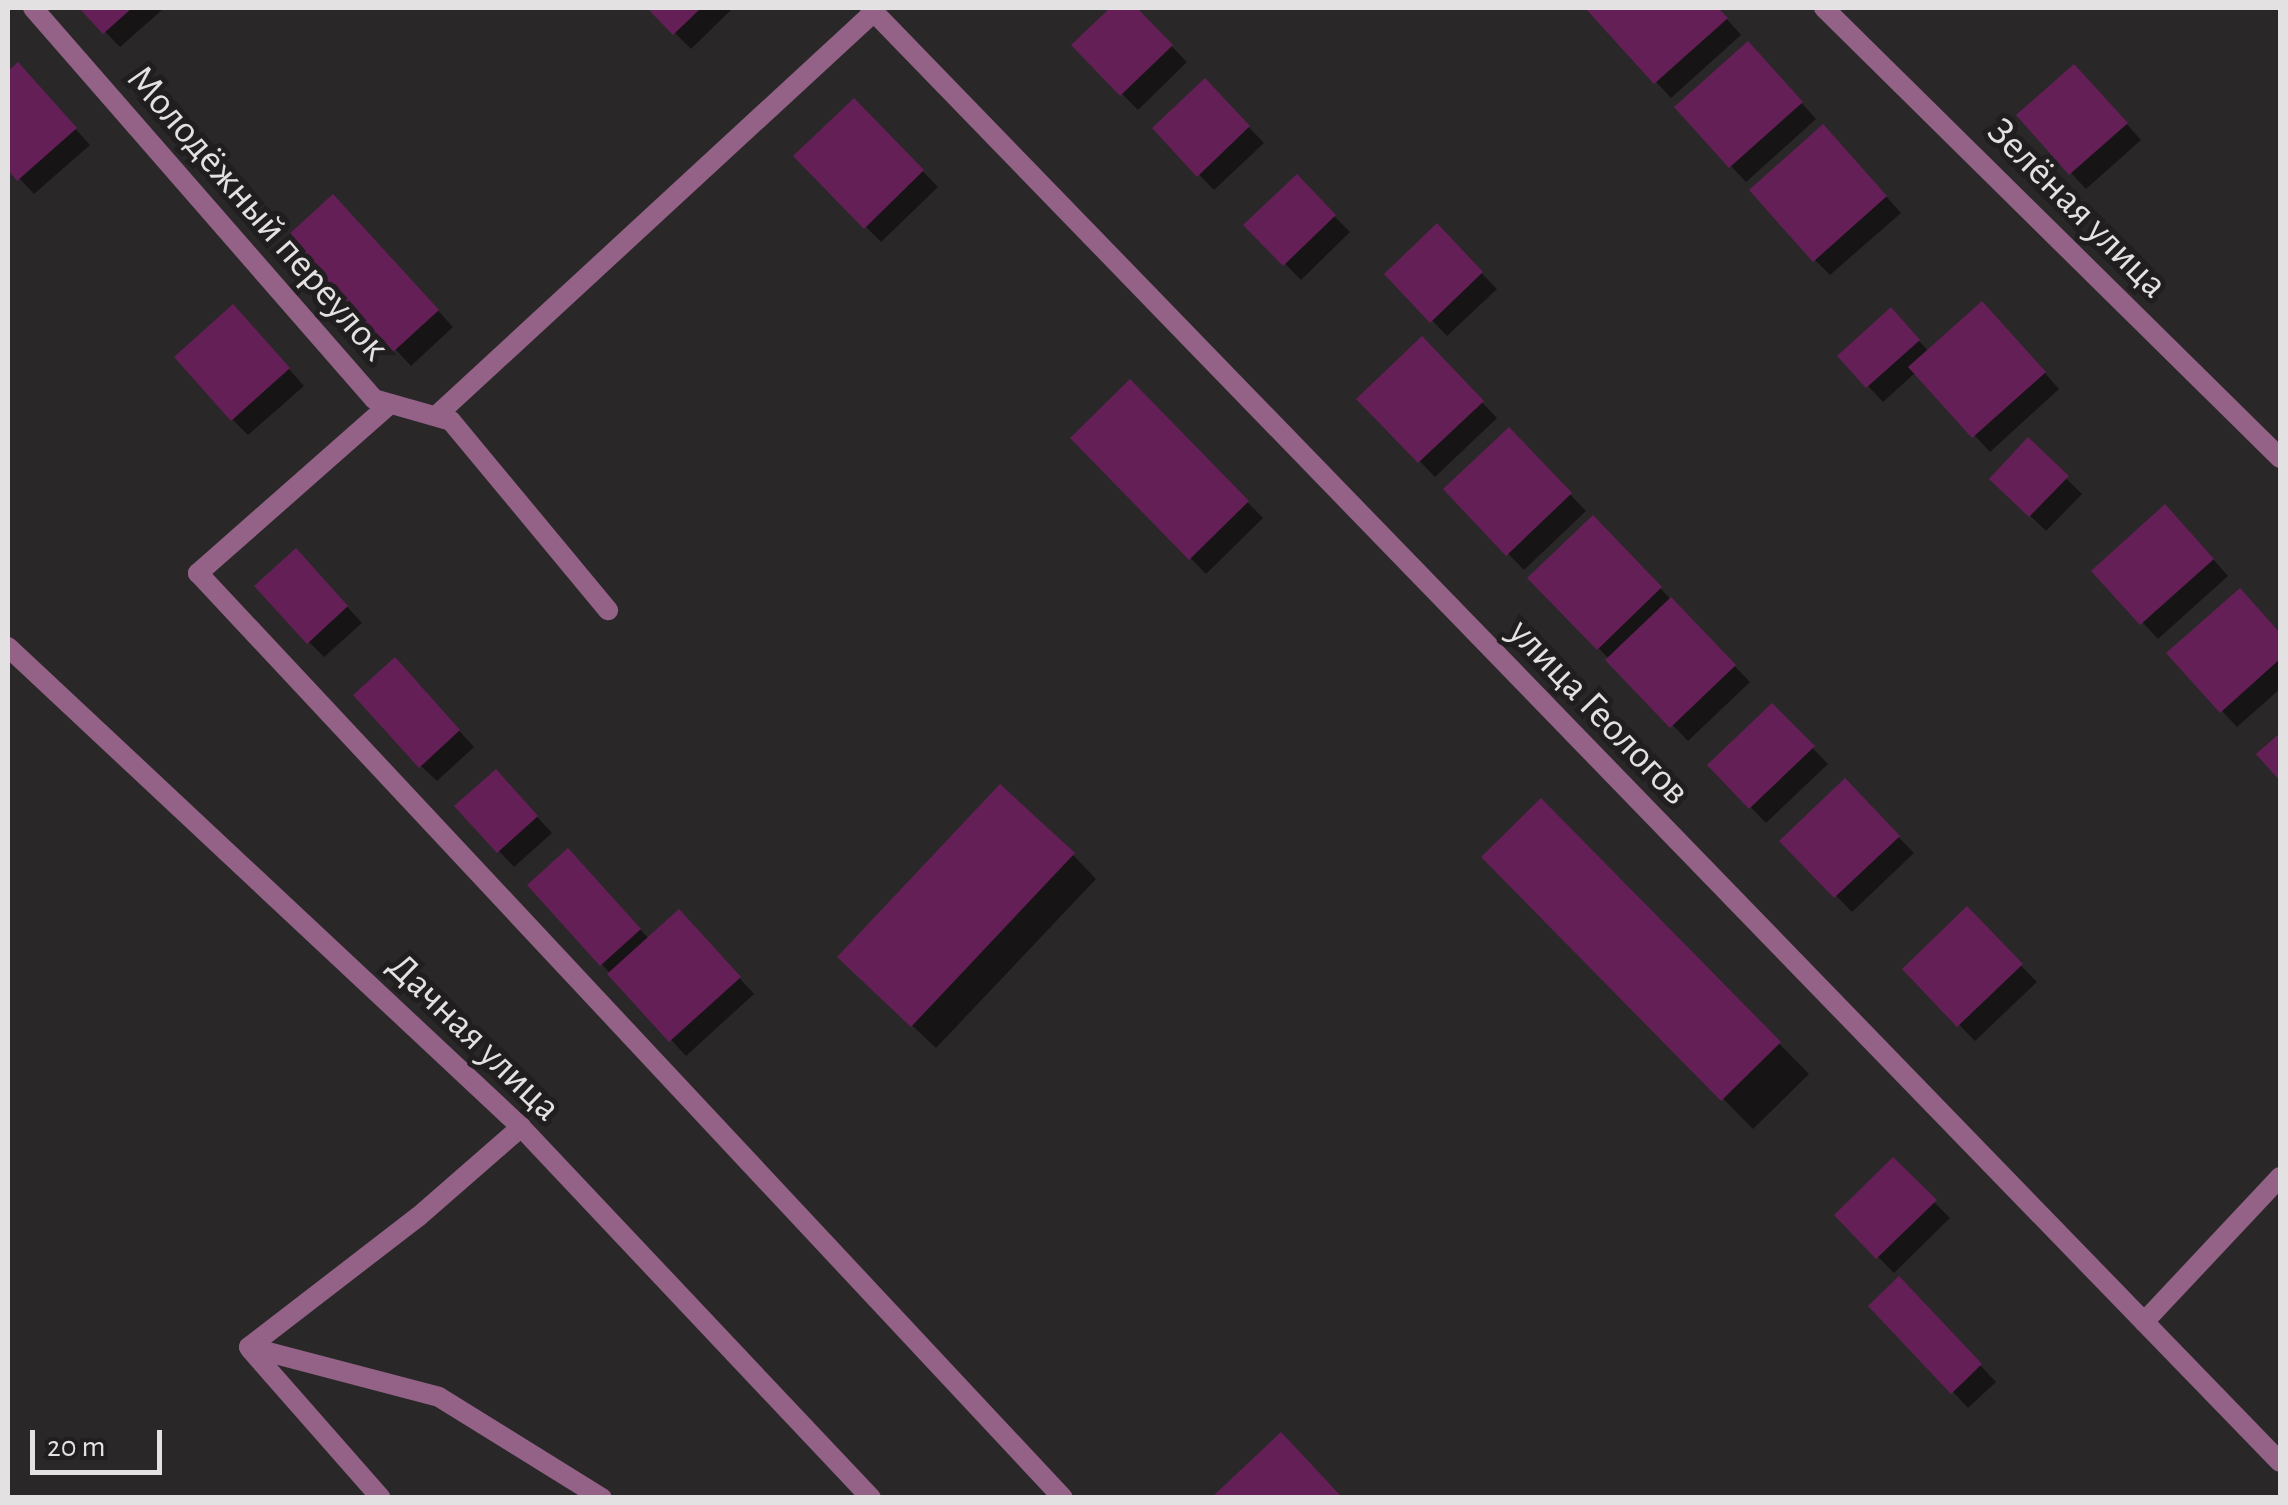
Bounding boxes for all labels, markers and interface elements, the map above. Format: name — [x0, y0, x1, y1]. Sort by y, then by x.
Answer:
street label: Молодёжный переулок — [116, 55, 400, 371]
street label: Зелёная улица — [1977, 108, 2177, 308]
street label: улица Геологов — [1498, 609, 1700, 815]
street label: Дачная улица — [377, 943, 571, 1131]
scale bar — [35, 1410, 168, 1472]
text: 20 m — [47, 1432, 105, 1462]

